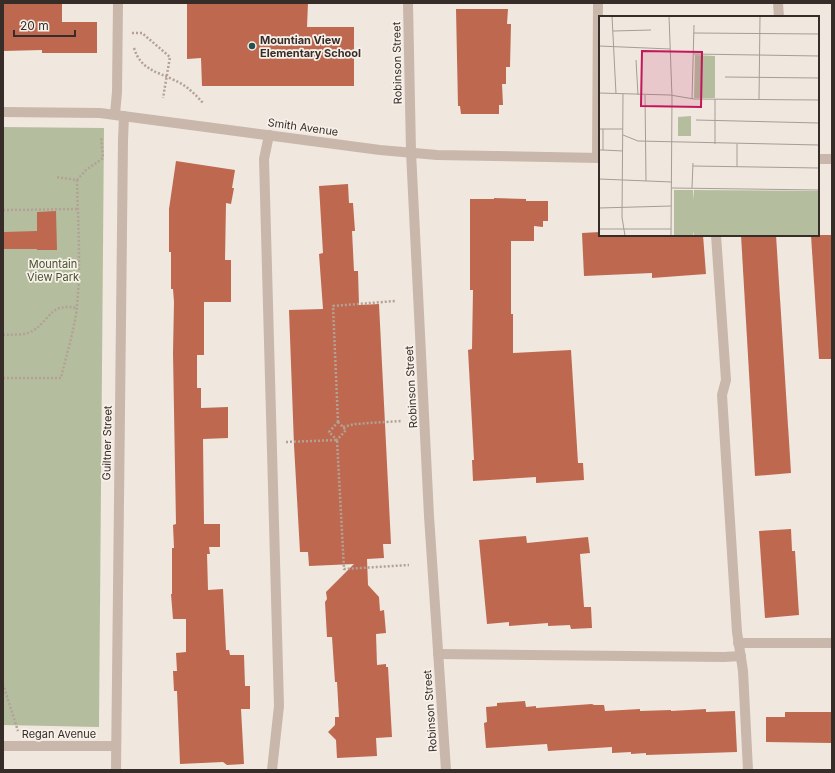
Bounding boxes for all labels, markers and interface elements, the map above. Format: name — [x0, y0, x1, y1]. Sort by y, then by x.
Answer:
scale bar — [14, 12, 75, 38]
inset map — [599, 16, 819, 236]
text: 20 m — [20, 18, 49, 33]
street label: Robinson Street — [389, 21, 405, 104]
place label: Mountian View Elementary School — [260, 33, 361, 60]
marker: Mountian View Elementary School — [247, 41, 257, 51]
street label: Smith Avenue — [267, 115, 339, 139]
park label: Mountain View Park — [27, 257, 79, 284]
street label: Robinson Street — [402, 345, 420, 429]
street label: Guiltner Street — [99, 405, 115, 481]
street label: Robinson Street — [420, 669, 440, 753]
street label: Regan Avenue — [22, 727, 96, 741]

